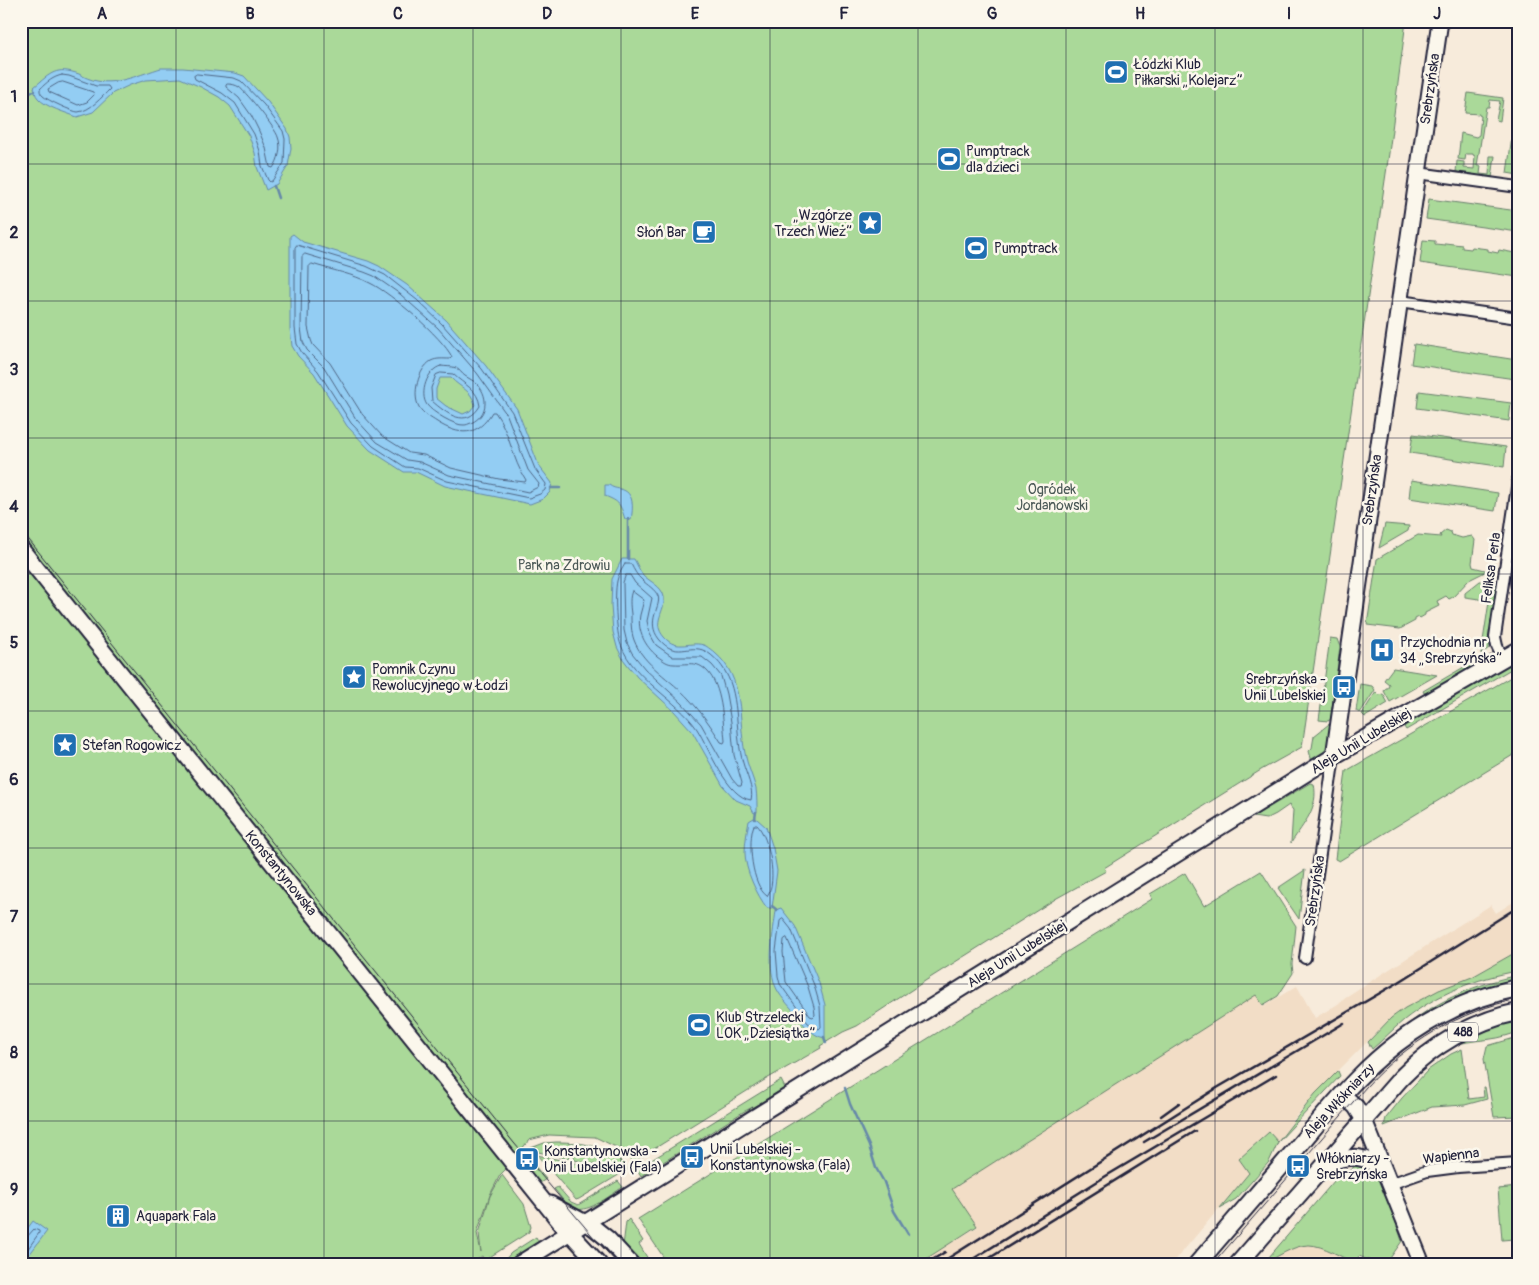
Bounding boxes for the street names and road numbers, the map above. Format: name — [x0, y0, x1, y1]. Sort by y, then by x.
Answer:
street label: Srebrzyńska — [1417, 52, 1443, 126]
street label: Srebrzyńska — [1359, 453, 1385, 527]
street label: Feliksa Perla — [1478, 531, 1504, 605]
street label: Aleja Unii Lubelskiej — [1308, 704, 1414, 778]
street label: Konstantynowska — [242, 827, 320, 919]
street label: Srebrzyńska — [1302, 854, 1328, 928]
street label: Aleja Unii Lubelskiej — [964, 917, 1070, 991]
road number: 488 — [1448, 1022, 1478, 1042]
street label: Aleja Włókniarzy — [1300, 1060, 1378, 1142]
street label: Wapienna — [1422, 1144, 1480, 1168]

